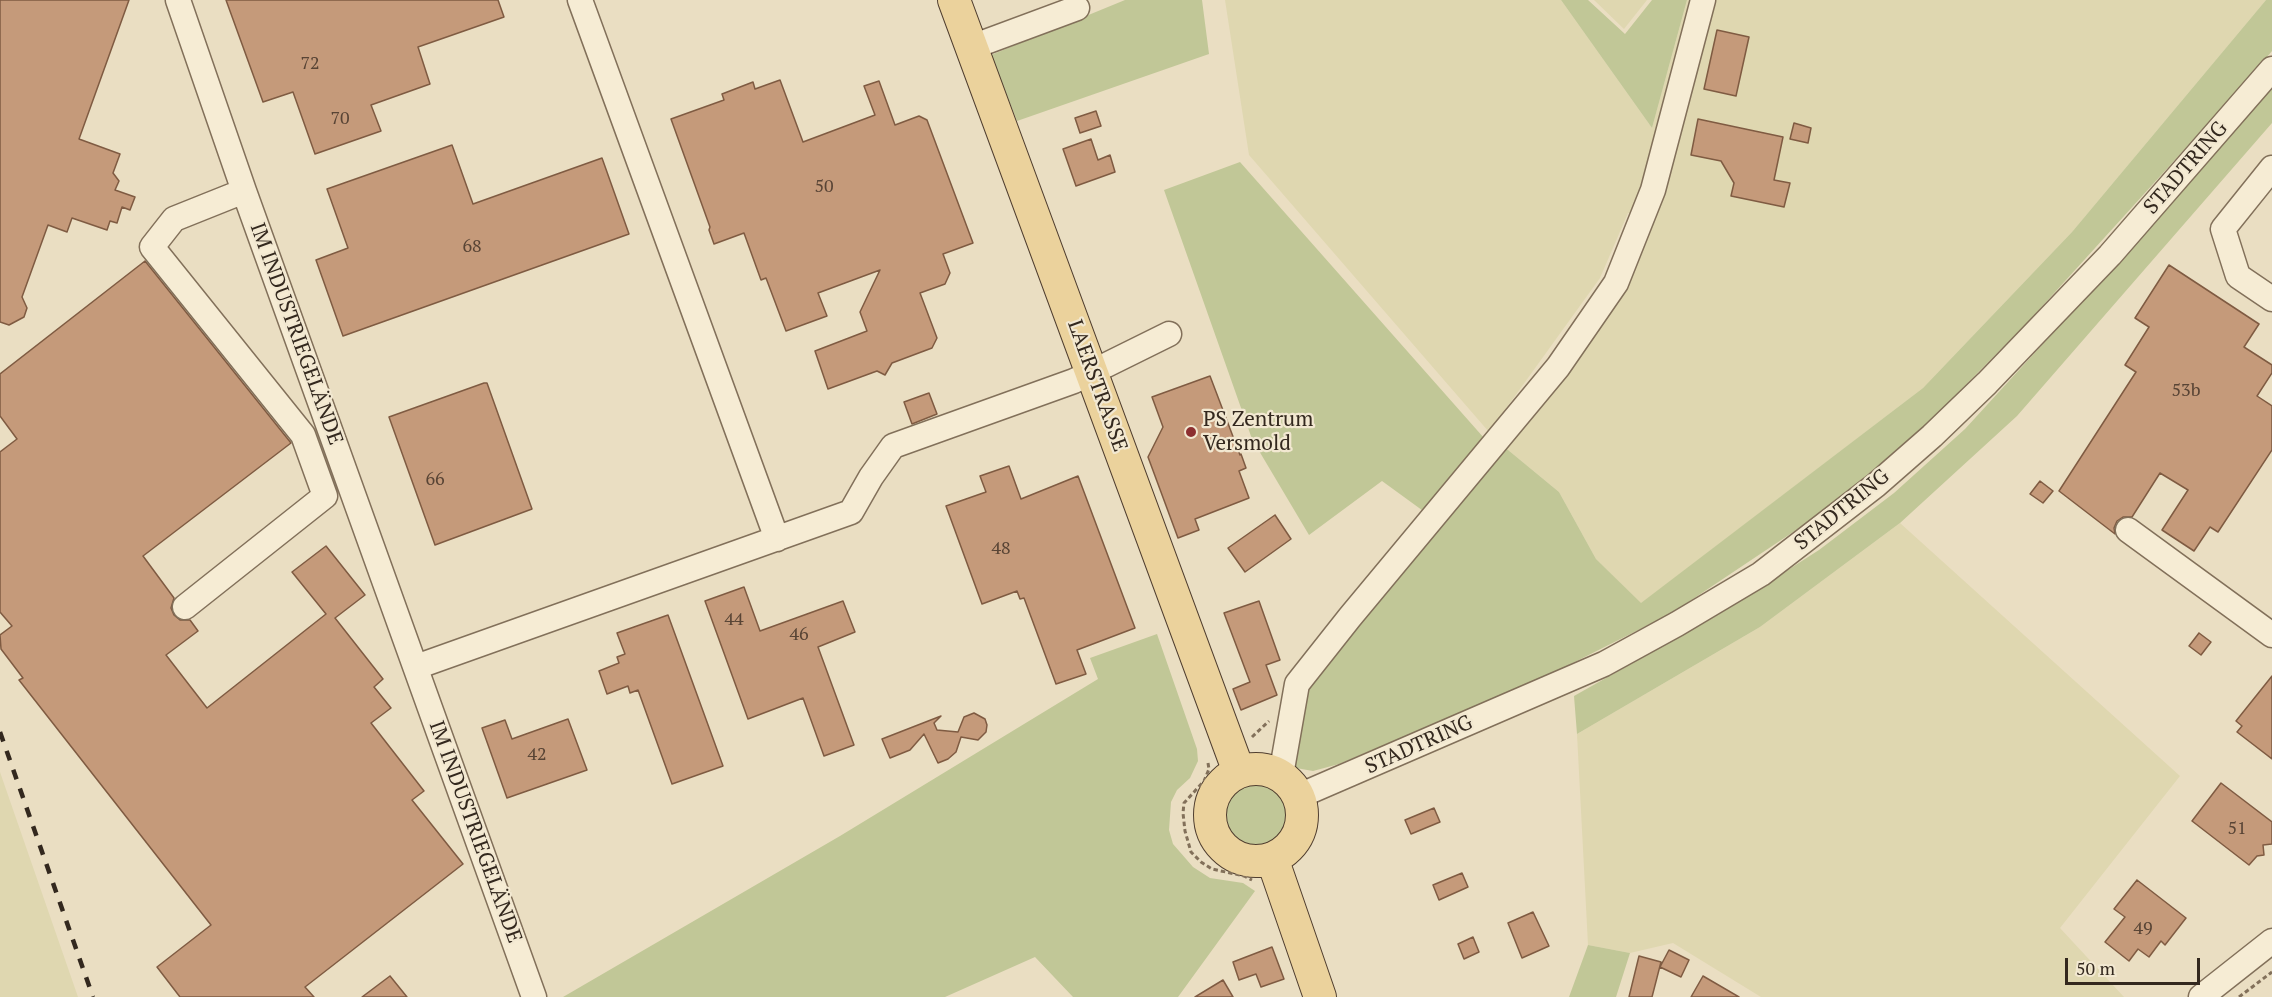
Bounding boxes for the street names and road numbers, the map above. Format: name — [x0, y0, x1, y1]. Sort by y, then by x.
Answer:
street label: STADTRING — [2139, 116, 2233, 220]
street label: IM INDUSTRIEGELÄNDE — [244, 219, 348, 449]
street label: LAERSTRASSE — [1062, 317, 1132, 455]
street label: STADTRING — [1789, 464, 1895, 556]
street label: STADTRING — [1361, 710, 1477, 780]
street label: IM INDUSTRIEGELÄNDE — [423, 717, 527, 947]

